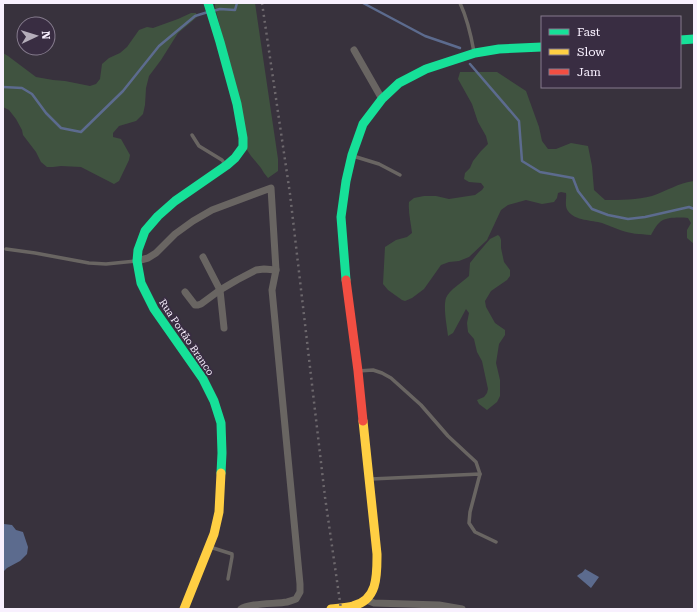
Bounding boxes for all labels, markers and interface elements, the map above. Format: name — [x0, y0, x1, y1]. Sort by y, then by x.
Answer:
north arrow — [16, 16, 56, 56]
legend — [541, 16, 681, 88]
text: Fast — [577, 25, 601, 39]
text: N — [39, 31, 52, 41]
text: Slow — [577, 45, 605, 59]
text: Jam — [577, 65, 601, 79]
street label: Rua Portão Branco — [157, 297, 216, 377]

